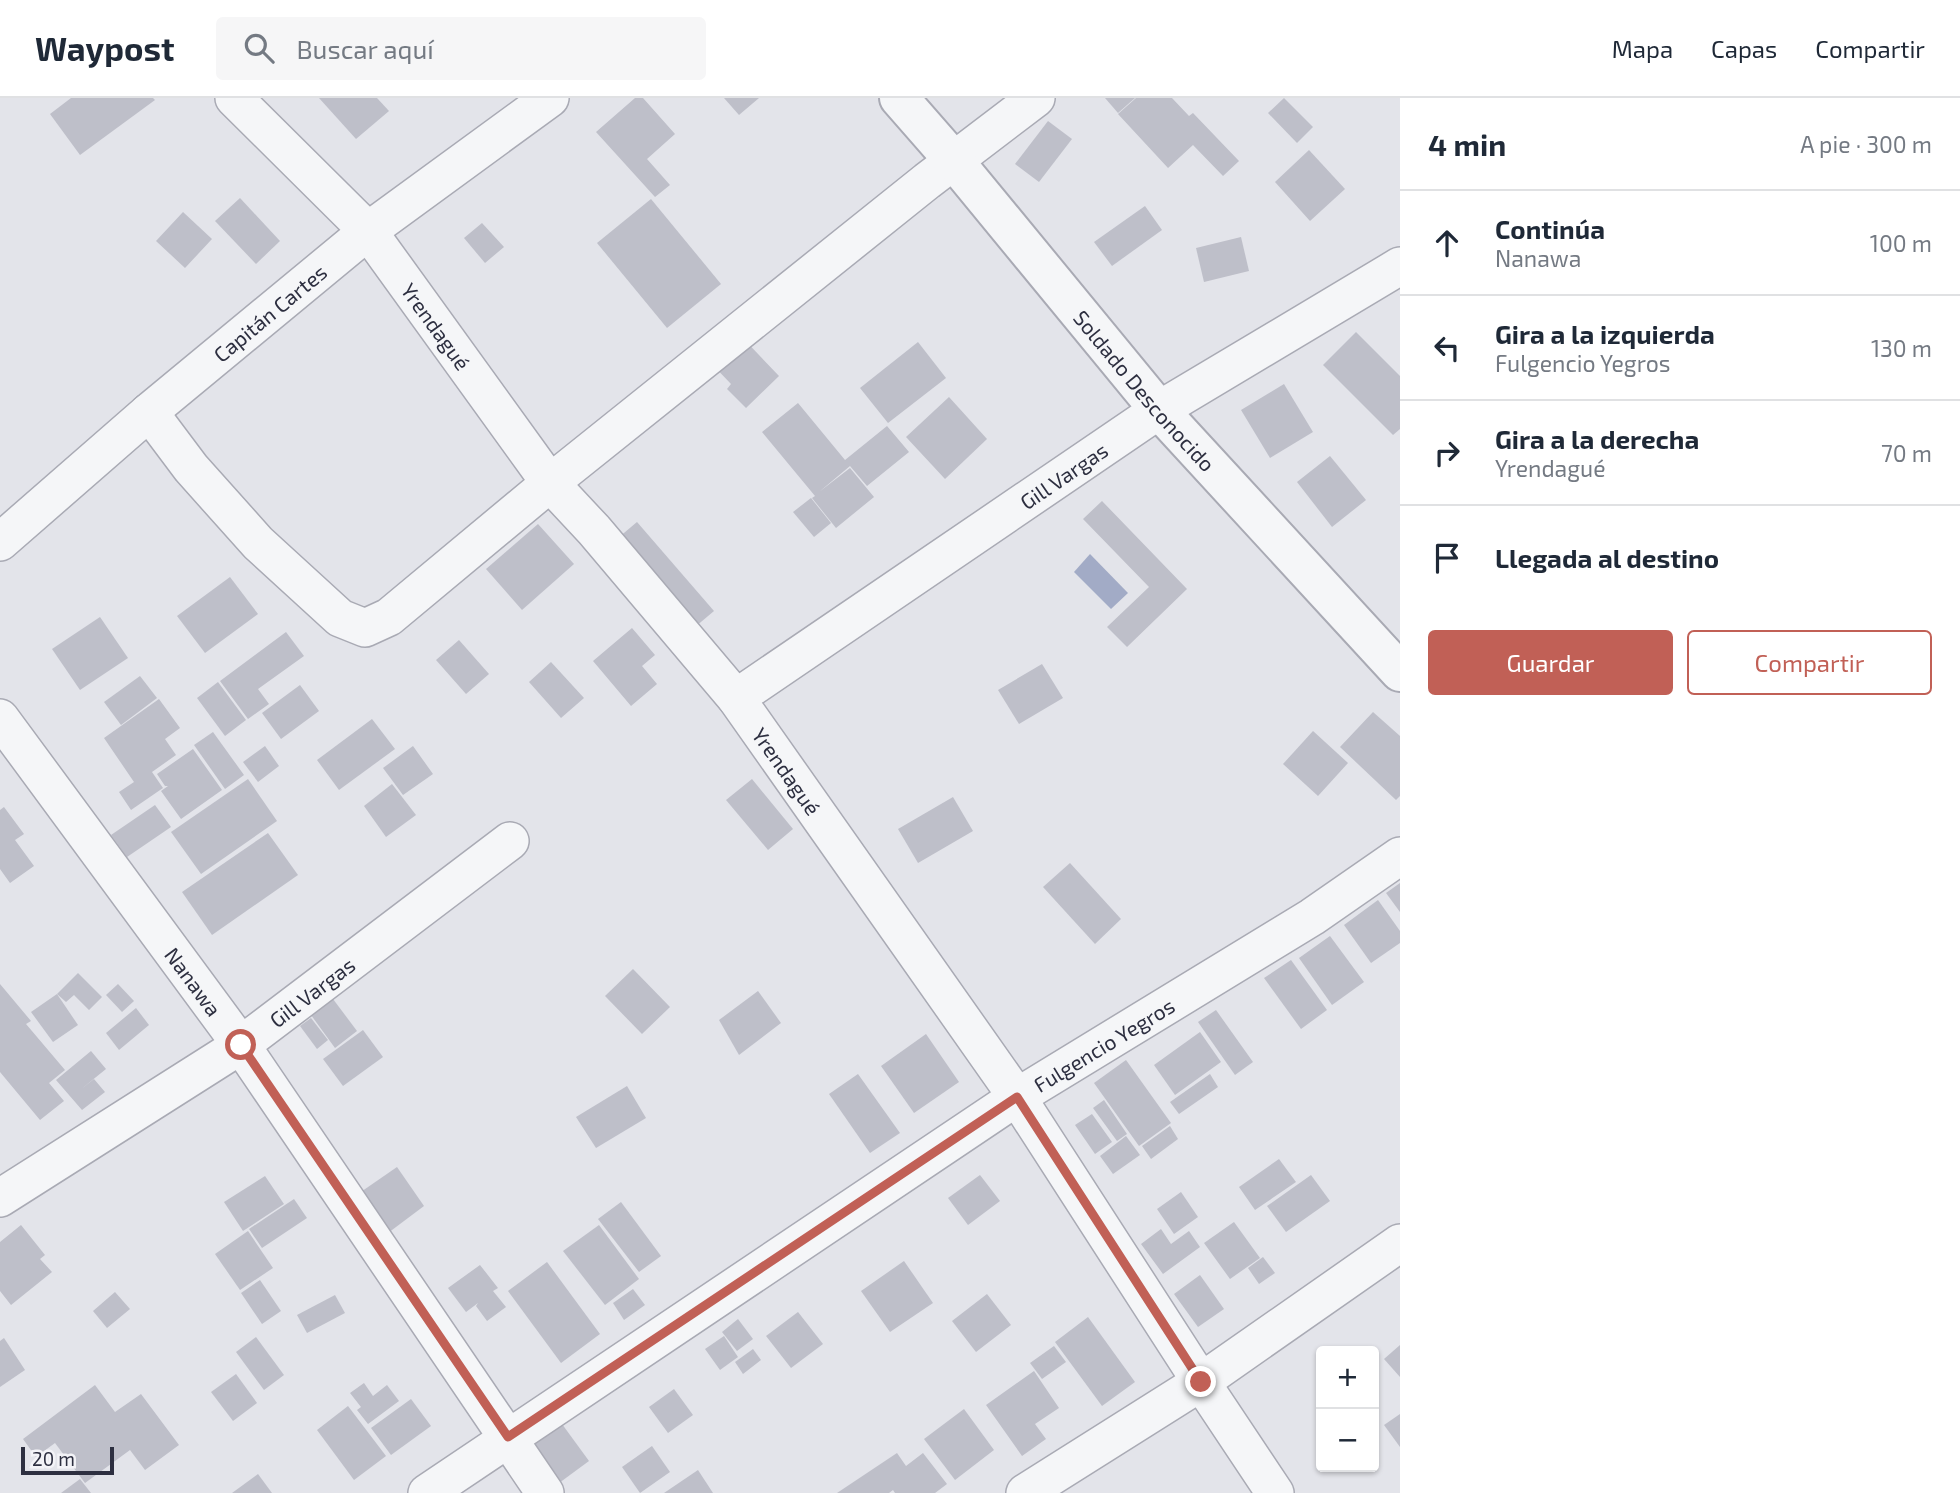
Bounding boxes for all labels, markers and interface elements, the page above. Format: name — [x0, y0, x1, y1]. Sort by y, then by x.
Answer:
search box — [216, 17, 706, 80]
text: Waypost — [35, 28, 174, 68]
icon: search — [240, 29, 278, 67]
text: Buscar aquí — [296, 33, 434, 64]
text: Mapa — [1612, 34, 1673, 63]
text: Capas — [1711, 34, 1777, 63]
text: Compartir — [1815, 34, 1925, 63]
text: 4 min — [1428, 126, 1506, 162]
text: A pie · 300 m — [1800, 130, 1932, 158]
text: Continúa — [1495, 213, 1605, 244]
icon: ahead — [1428, 224, 1466, 262]
text: 100 m — [1870, 229, 1932, 257]
text: Nanawa — [1495, 244, 1581, 272]
street label: Capitán Cartes — [208, 258, 331, 366]
street label: Yrendagué — [397, 278, 476, 374]
street label: Soldado Desconocido — [1069, 305, 1221, 476]
text: Gira a la izquierda — [1495, 318, 1715, 349]
icon: left — [1428, 329, 1466, 367]
text: 130 m — [1871, 334, 1932, 362]
text: Fulgencio Yegros — [1495, 349, 1670, 377]
text: Gira a la derecha — [1495, 423, 1699, 454]
icon: right — [1428, 434, 1466, 472]
street label: Gill Vargas — [1015, 437, 1112, 514]
text: 70 m — [1881, 439, 1932, 467]
text: Yrendagué — [1495, 454, 1606, 482]
icon: arrive — [1428, 539, 1466, 577]
text: Llegada al destino — [1495, 542, 1719, 573]
button: Guardar — [1428, 630, 1673, 695]
button: Compartir — [1687, 630, 1932, 695]
street label: Yrendagué — [748, 722, 827, 819]
street label: Nanawa — [161, 942, 227, 1020]
street label: Gill Vargas — [264, 951, 359, 1032]
street label: Fulgencio Yegros — [1029, 992, 1178, 1097]
route start — [225, 1029, 256, 1060]
map controls — [1316, 1346, 1379, 1472]
button: + — [1316, 1346, 1379, 1409]
route end — [1185, 1366, 1216, 1397]
button: − — [1316, 1409, 1379, 1472]
scale bar — [21, 1444, 114, 1476]
text: 20 m — [32, 1447, 75, 1470]

